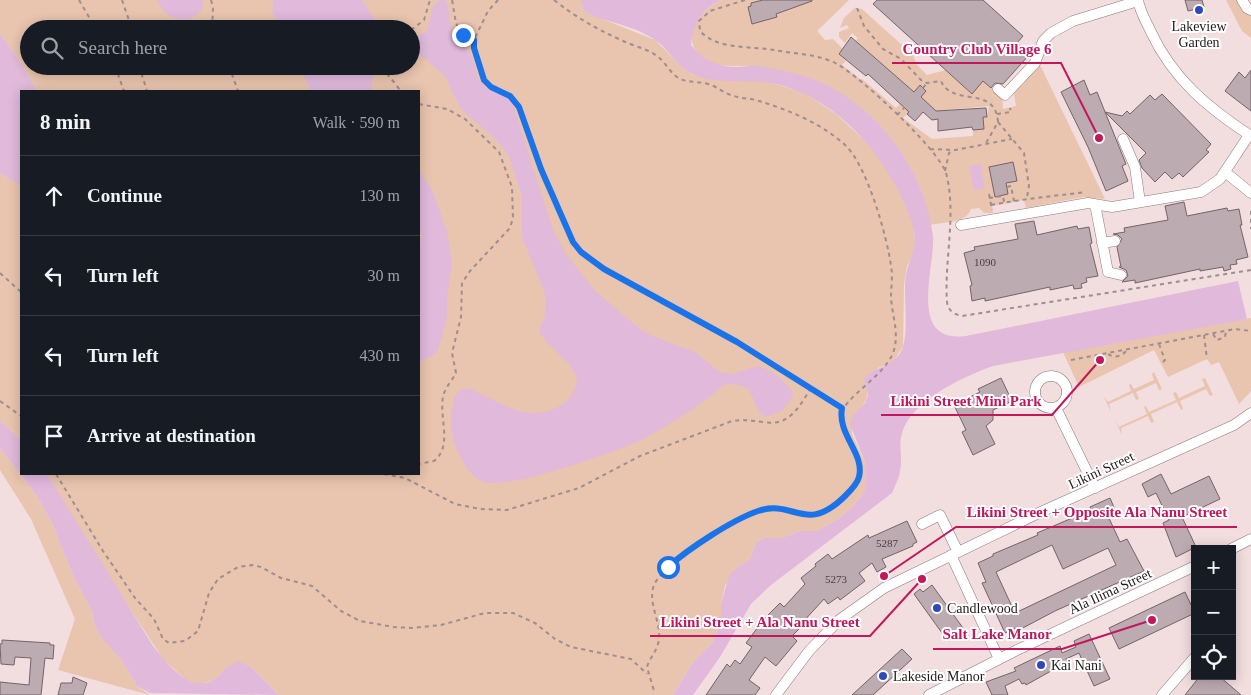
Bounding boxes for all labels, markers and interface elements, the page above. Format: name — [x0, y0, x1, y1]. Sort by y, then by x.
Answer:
marker: Lakeview Garden — [1193, 4, 1205, 16]
place label: Lakeview Garden — [1171, 19, 1227, 50]
search box — [20, 20, 420, 75]
route end — [452, 24, 475, 47]
callout: Country Club Village 6 — [892, 33, 1061, 63]
icon: search — [38, 34, 66, 62]
text: Search here — [78, 37, 167, 58]
text: Country Club Village 6 — [903, 41, 1052, 57]
text: 8 min — [40, 110, 91, 134]
text: Walk · 590 m — [313, 114, 400, 131]
icon: ahead — [40, 182, 68, 210]
text: Continue — [87, 185, 162, 206]
text: 130 m — [360, 187, 400, 204]
house number: 1090 — [974, 256, 997, 268]
icon: left — [40, 262, 68, 290]
text: Turn left — [87, 265, 159, 286]
text: 30 m — [368, 267, 400, 284]
icon: left — [40, 342, 68, 370]
text: Turn left — [87, 345, 159, 366]
text: 430 m — [360, 347, 400, 364]
callout: Likini Street Mini Park — [881, 385, 1052, 415]
text: Likini Street Mini Park — [891, 393, 1042, 409]
icon: arrive — [40, 422, 68, 450]
text: Arrive at destination — [87, 425, 256, 446]
street label: Likini Street — [1066, 449, 1136, 492]
callout: Likini Street + Opposite Ala Nanu Street — [956, 497, 1237, 527]
text: Likini Street + Opposite Ala Nanu Street — [967, 504, 1227, 520]
house number: 5287 — [876, 537, 899, 549]
map controls — [1191, 545, 1236, 680]
button: + — [1191, 545, 1236, 590]
route start — [657, 556, 680, 579]
street label: Ala Ilima Street — [1067, 566, 1154, 617]
house number: 5273 — [825, 573, 848, 585]
button: − — [1191, 590, 1236, 635]
place label: Candlewood — [947, 601, 1018, 616]
marker: Candlewood — [931, 602, 943, 614]
callout: Likini Street + Ala Nanu Street — [650, 606, 870, 636]
text: Likini Street + Ala Nanu Street — [660, 614, 860, 630]
callout: Salt Lake Manor — [933, 619, 1062, 649]
text: Salt Lake Manor — [942, 626, 1052, 642]
button: locate — [1191, 635, 1236, 680]
place label: Kai Nani — [1051, 658, 1102, 673]
marker: Kai Nani — [1035, 659, 1047, 671]
place label: Lakeside Manor — [893, 669, 985, 684]
marker: Lakeside Manor — [877, 670, 889, 682]

